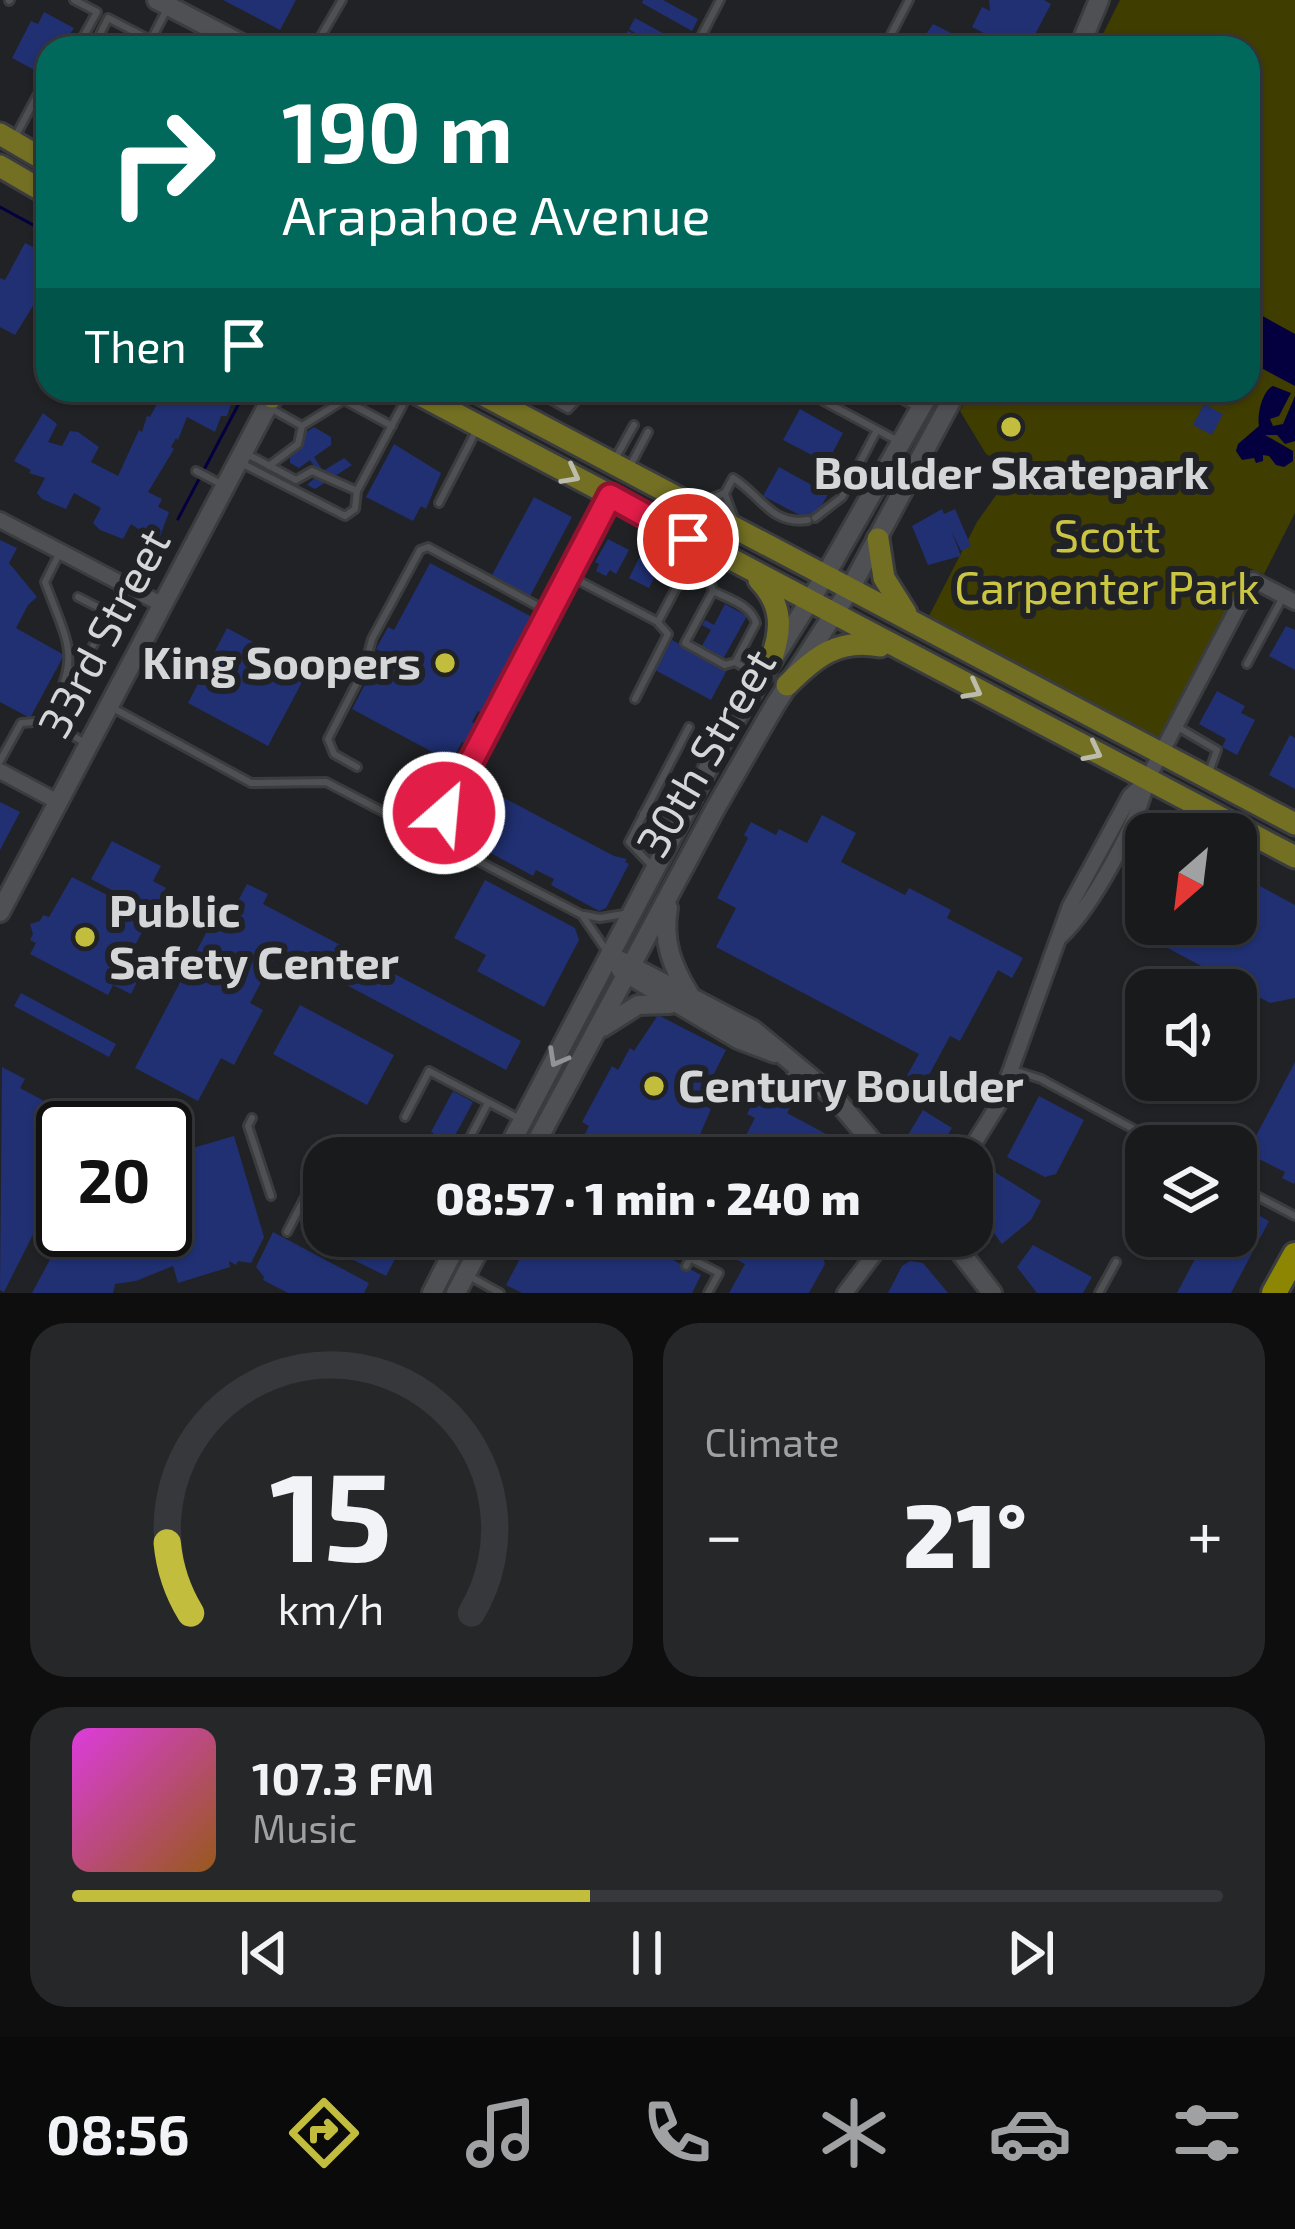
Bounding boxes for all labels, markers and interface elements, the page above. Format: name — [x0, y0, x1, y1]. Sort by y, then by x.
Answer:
text: 190 m — [282, 79, 513, 180]
icon: right — [84, 84, 240, 240]
text: Arapahoe Avenue — [282, 181, 711, 246]
icon: arrive — [211, 312, 277, 378]
text: Then — [84, 318, 187, 372]
marker: Boulder Skatepark — [998, 414, 1024, 440]
place label: Boulder Skatepark — [813, 444, 1209, 498]
one-way arrow — [558, 461, 579, 484]
pin — [637, 488, 739, 590]
icon: arrive — [655, 506, 721, 572]
park label: Scott Carpenter Park — [954, 507, 1260, 613]
street label: 33rd Street — [25, 519, 180, 746]
place label: King Soopers — [142, 634, 421, 688]
street label: 30th Street — [623, 639, 785, 865]
marker: King Soopers — [432, 650, 458, 676]
one-way arrow — [961, 676, 982, 699]
one-way arrow — [1081, 737, 1103, 760]
position arrow — [381, 750, 507, 876]
north arrow — [1125, 813, 1257, 945]
map controls — [1125, 813, 1257, 1257]
place label: Public Safety Center — [109, 882, 399, 989]
marker: Public Safety Center — [72, 924, 98, 950]
button: sound — [1125, 969, 1257, 1101]
one-way arrow — [548, 1046, 571, 1067]
place label: Century Boulder — [678, 1057, 1024, 1112]
marker: Century Boulder — [641, 1073, 667, 1099]
speed limit sign: 20 — [36, 1101, 192, 1257]
button: layers — [1125, 1125, 1257, 1257]
text: 08:57 · 1 min · 240 m — [436, 1170, 860, 1224]
text: Climate — [705, 1418, 839, 1465]
text: 15 — [270, 1437, 393, 1587]
text: 21° — [903, 1478, 1027, 1586]
text: − — [705, 1493, 743, 1572]
text: + — [1187, 1493, 1223, 1572]
text: km/h — [278, 1582, 384, 1634]
text: 107.3 FM — [252, 1750, 434, 1804]
text: Music — [252, 1804, 357, 1851]
icon: previous — [231, 1920, 297, 1986]
icon: pause — [614, 1920, 680, 1986]
icon: next — [998, 1920, 1064, 1986]
icon: directions — [282, 2091, 366, 2175]
icon: music — [459, 2091, 543, 2175]
icon: phone — [635, 2091, 719, 2175]
icon: climate — [812, 2091, 896, 2175]
icon: car — [988, 2091, 1072, 2175]
icon: filters — [1165, 2091, 1249, 2175]
text: 08:56 — [46, 2101, 190, 2166]

